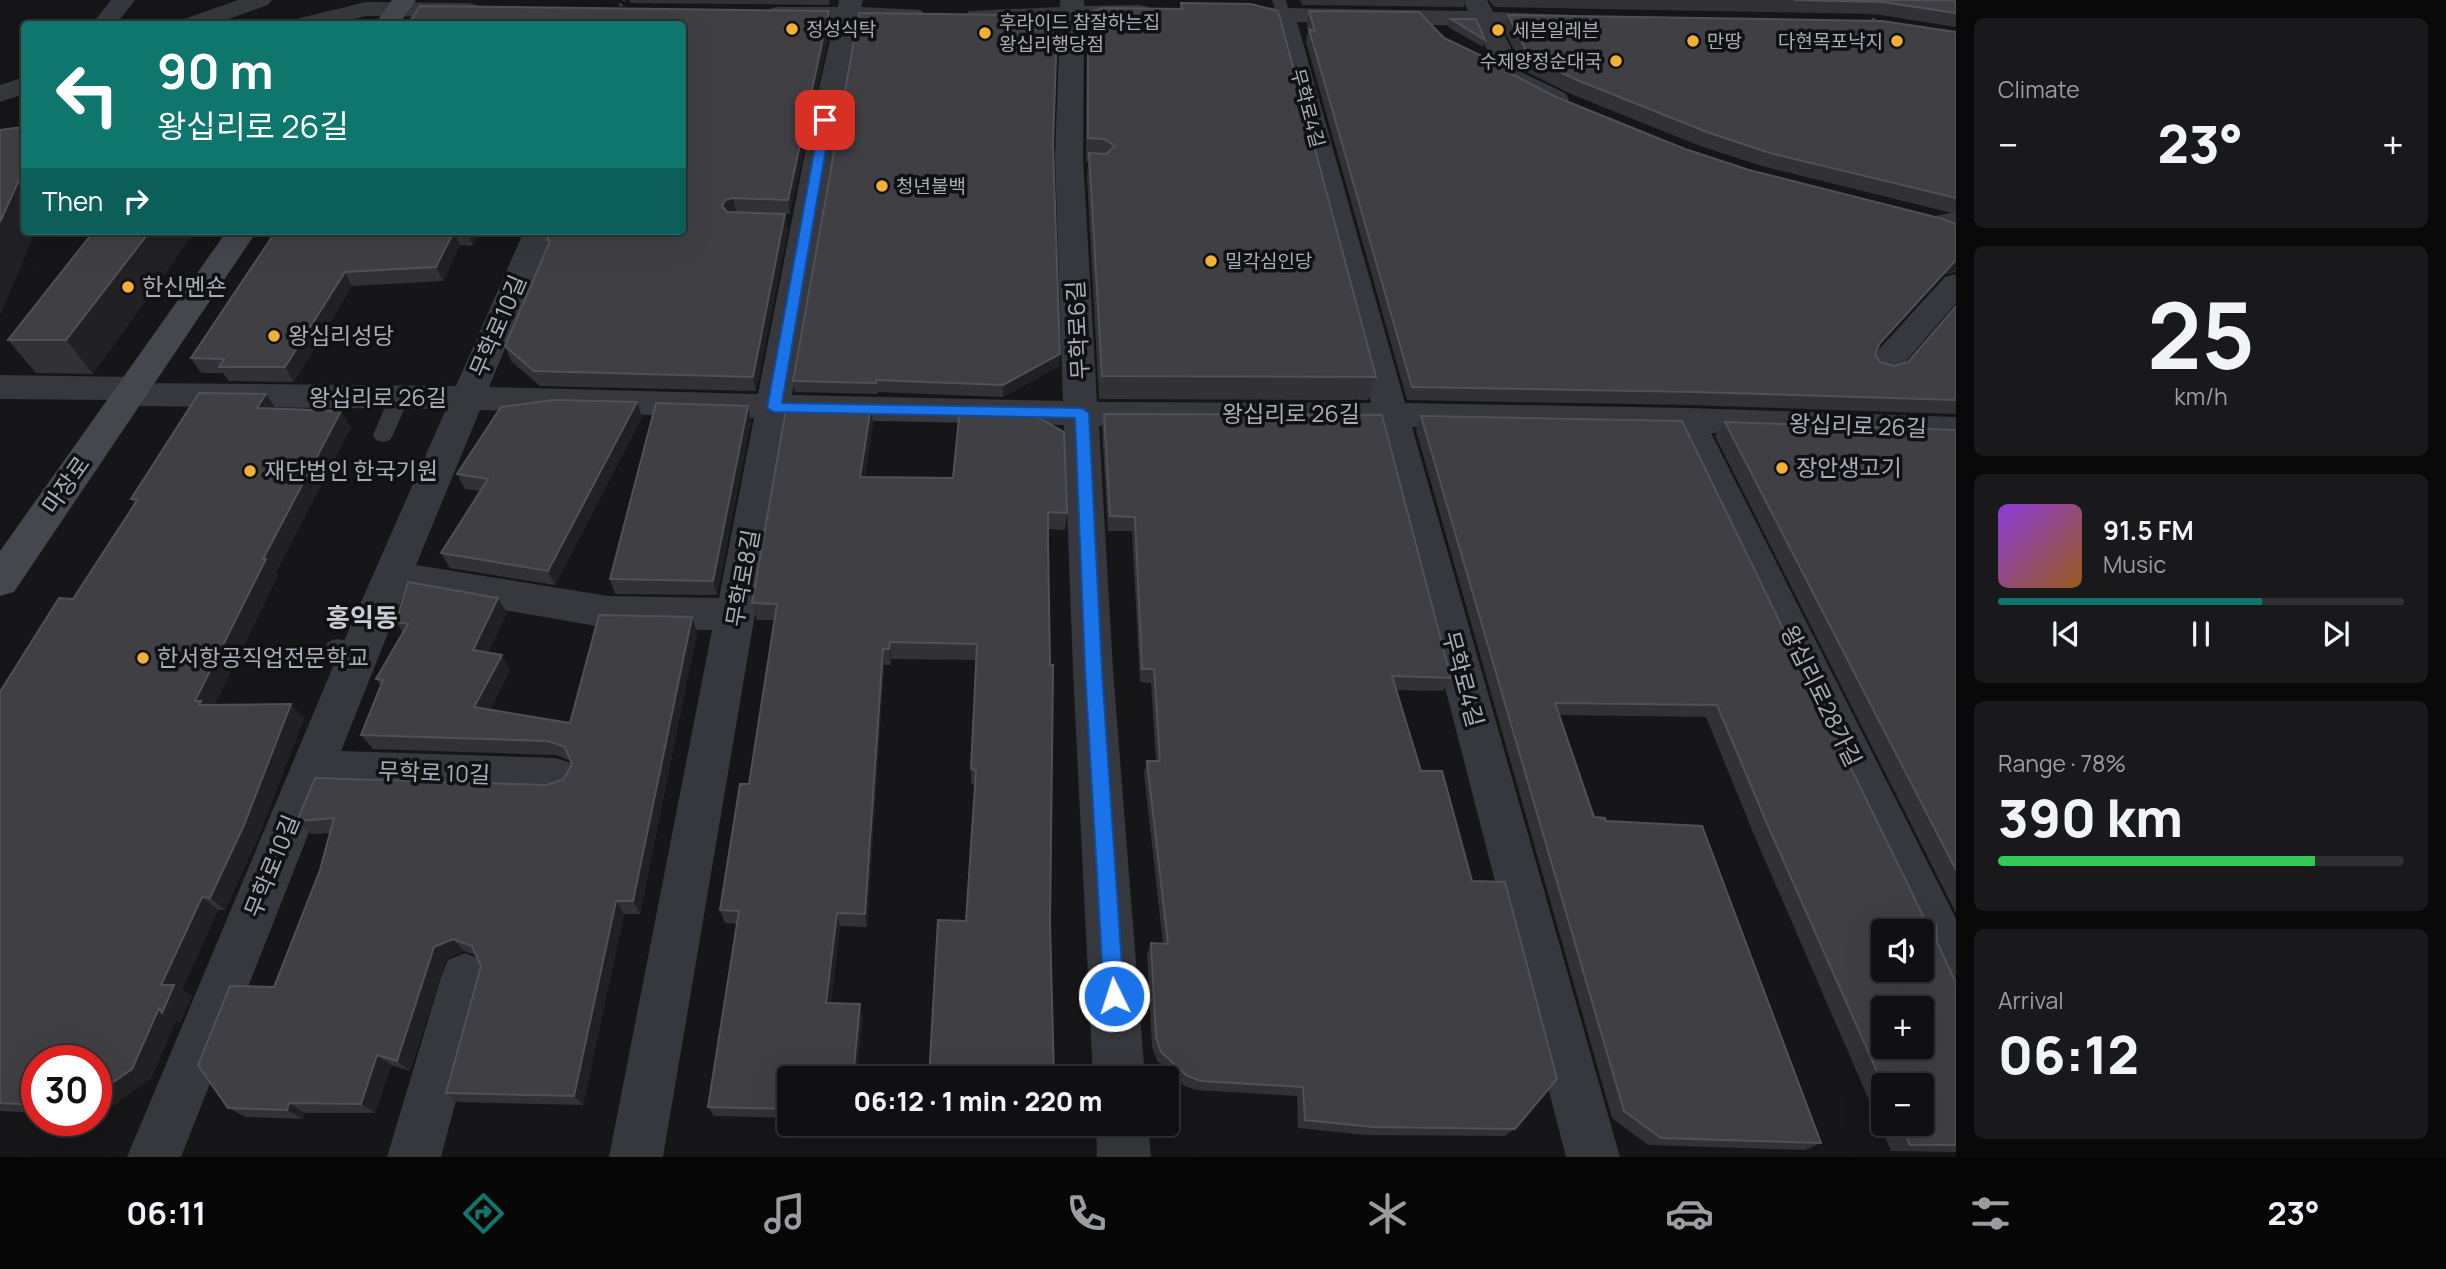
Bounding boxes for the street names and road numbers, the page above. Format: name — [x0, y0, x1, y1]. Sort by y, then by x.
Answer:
street label: 무학로4길 — [1285, 65, 1331, 151]
street label: 무학로10길 — [461, 270, 533, 381]
street label: 무학로6길 — [1058, 280, 1096, 380]
street label: 왕십리로 26길 — [309, 381, 447, 413]
street label: 왕십리로 26길 — [1222, 397, 1360, 429]
street label: 왕십리로 26길 — [1789, 407, 1927, 443]
street label: 마장로 — [34, 449, 96, 520]
street label: 무학로8길 — [718, 527, 766, 629]
street label: 왕십리로28가길 — [1774, 620, 1870, 772]
street label: 무학로4길 — [1436, 627, 1492, 730]
street label: 무학로 10길 — [377, 754, 491, 790]
street label: 무학로10길 — [236, 810, 306, 922]

